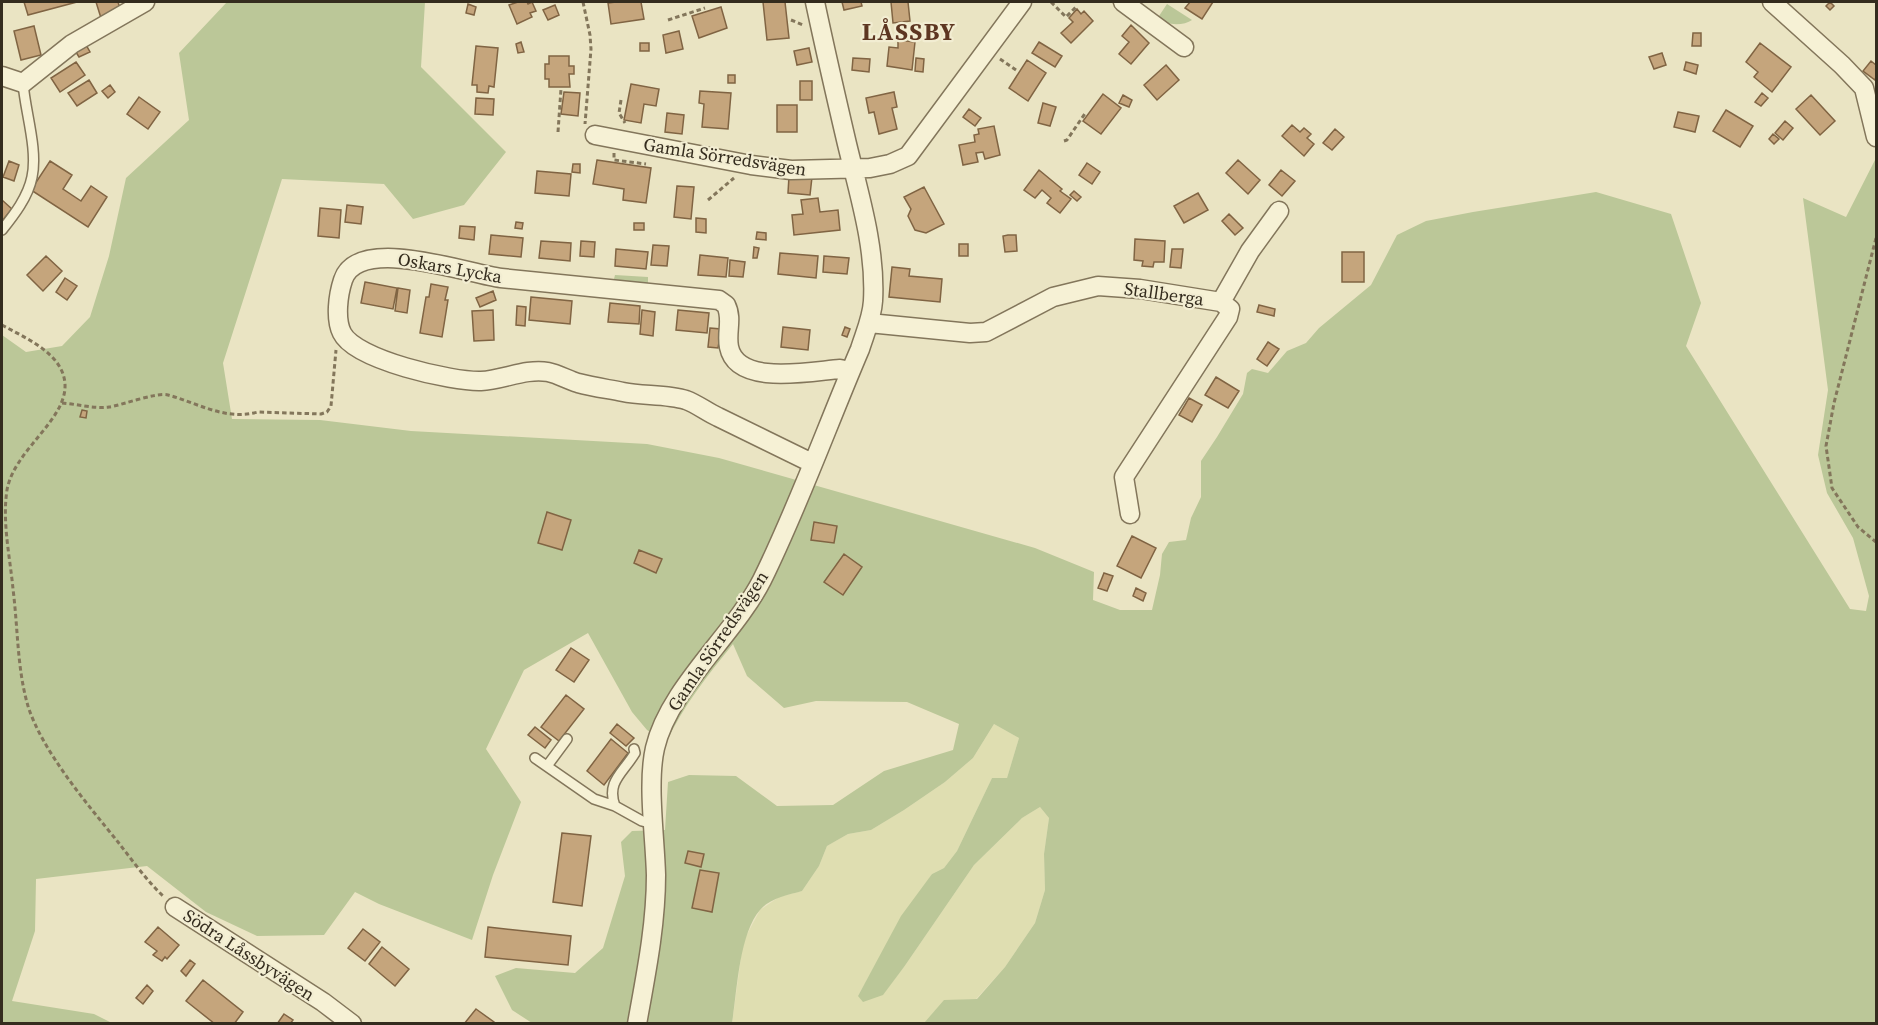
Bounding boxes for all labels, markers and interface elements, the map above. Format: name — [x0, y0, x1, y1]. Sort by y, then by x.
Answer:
district label: LÅSSBY — [862, 15, 956, 48]
street label: Gamla Sörredsvägen — [642, 131, 808, 182]
street label: Oskars Lycka — [396, 246, 505, 289]
street label: Stallberga — [1123, 276, 1206, 312]
street label: Gamla Sörredsvägen — [661, 565, 774, 716]
street label: Södra Låssbyvägen — [179, 903, 320, 1007]

